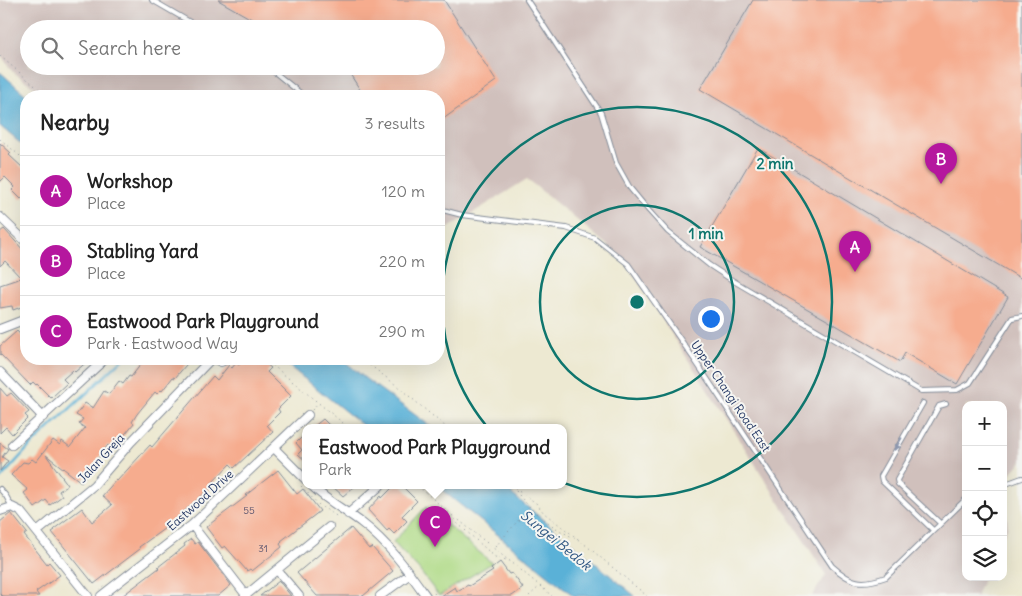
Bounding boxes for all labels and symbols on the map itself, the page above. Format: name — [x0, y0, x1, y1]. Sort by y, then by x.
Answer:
pin: B — [925, 143, 957, 184]
text: 2 min — [757, 154, 794, 173]
text: 1 min — [689, 224, 724, 243]
pin: A — [839, 231, 871, 272]
centre of rings — [628, 293, 646, 311]
your location — [698, 306, 724, 332]
street label: Upper Changi Road East — [688, 337, 774, 455]
street label: Jalan Greja — [75, 430, 128, 486]
one-way arrow — [894, 438, 903, 451]
street label: Eastwood Drive — [164, 466, 236, 534]
house number: 55 — [243, 504, 255, 517]
pin: C — [419, 506, 451, 547]
water label: Sungei Bedok — [517, 506, 596, 575]
house number: 31 — [258, 542, 268, 555]

